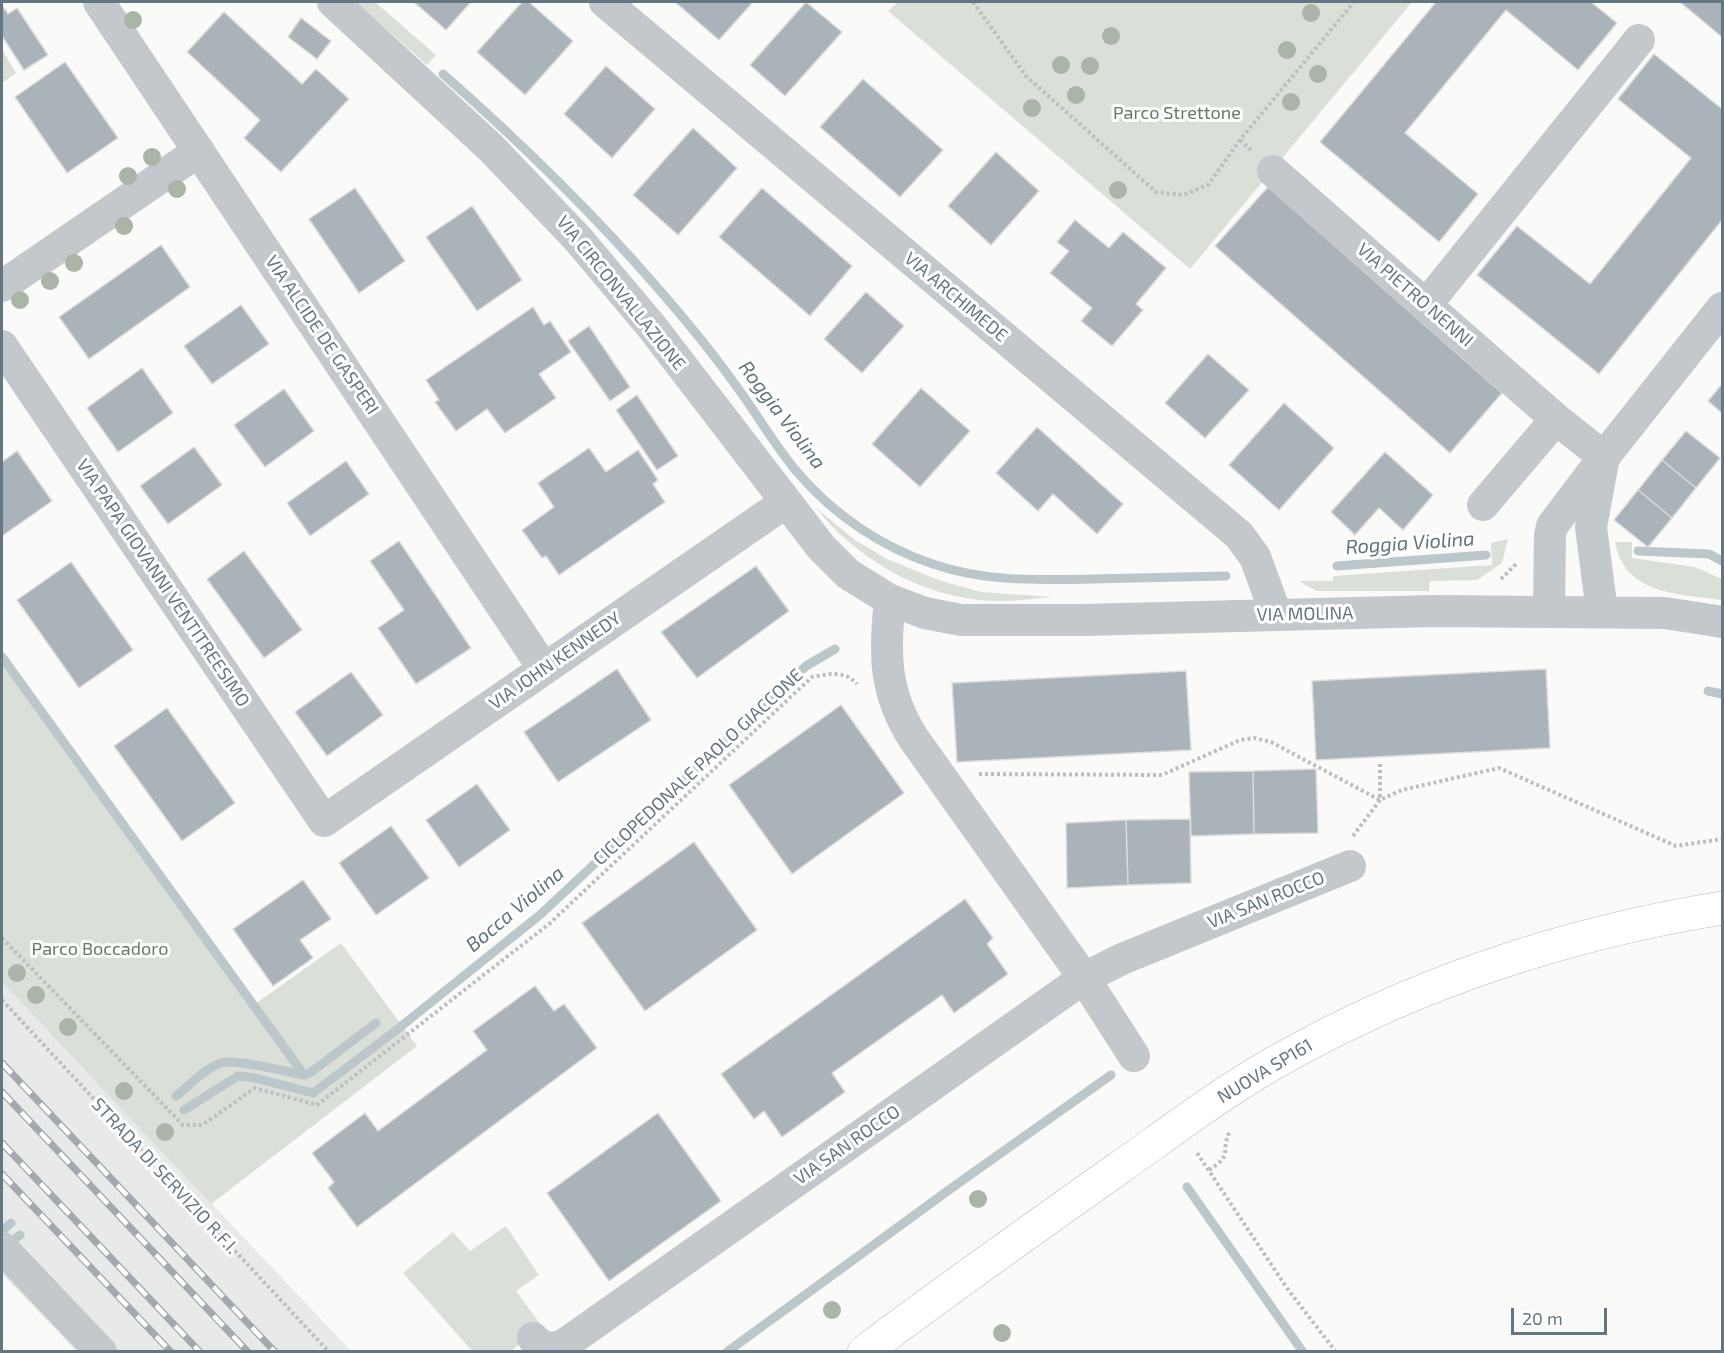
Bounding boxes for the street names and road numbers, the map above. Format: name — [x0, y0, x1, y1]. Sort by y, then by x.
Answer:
street label: VIA CIRCONVALLAZIONE — [552, 211, 690, 375]
street label: VIA PIETRO NENNI — [1353, 239, 1477, 351]
street label: VIA ARCHIMEDE — [900, 248, 1012, 346]
street label: VIA ALCIDE DE GASPERI — [261, 251, 383, 419]
street label: VIA PAPA GIOVANNI VENTITREESIMO — [72, 455, 254, 711]
street label: VIA MOLINA — [1257, 602, 1353, 626]
street label: VIA JOHN KENNEDY — [485, 607, 625, 715]
street label: CICLOPEDONALE PAOLO GIACCONE — [589, 664, 807, 870]
street label: VIA SAN ROCCO — [1204, 867, 1328, 933]
street label: NUOVA SP161 — [1213, 1034, 1317, 1108]
street label: STRADA DI SERVIZIO R.F.I. — [87, 1094, 243, 1258]
street label: VIA SAN ROCCO — [790, 1101, 904, 1189]

